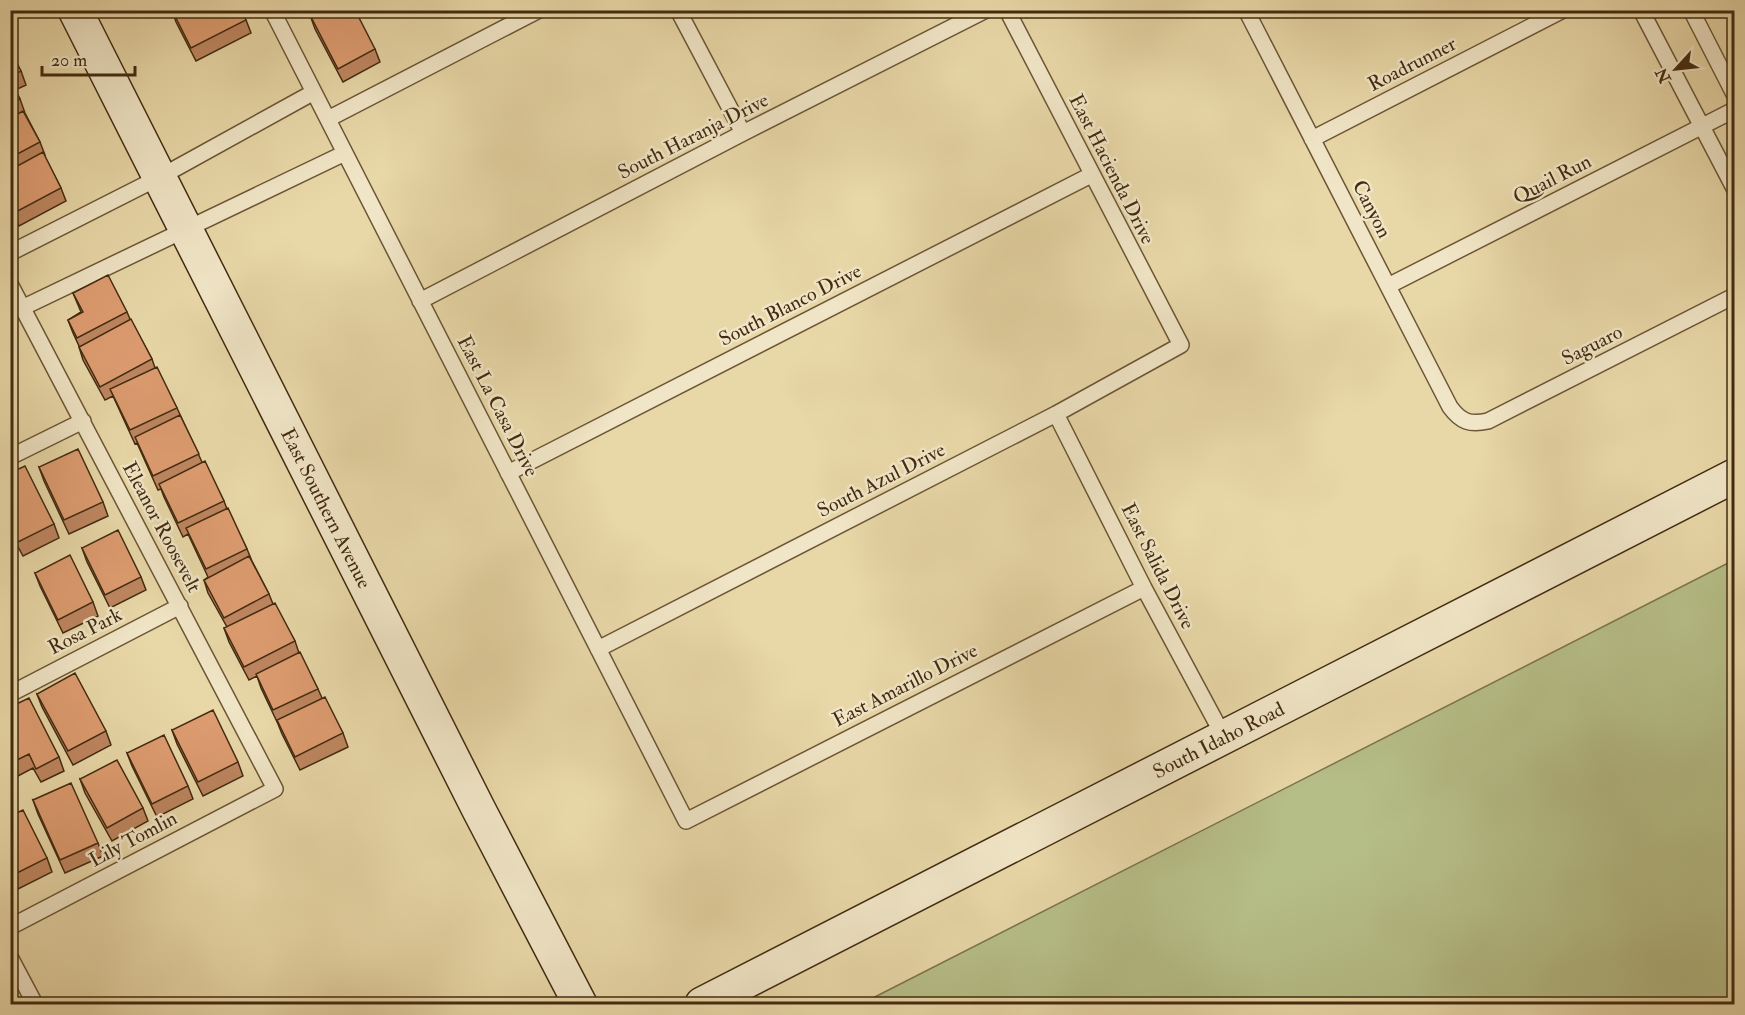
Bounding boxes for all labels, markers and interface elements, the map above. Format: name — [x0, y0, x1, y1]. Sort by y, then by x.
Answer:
street label: Roadrunner — [1364, 31, 1461, 97]
scale bar — [42, 39, 135, 77]
north arrow — [1646, 39, 1706, 99]
text: 20 m — [51, 49, 87, 72]
text: N — [1651, 64, 1676, 87]
street label: South Haranja Drive — [614, 87, 772, 185]
street label: East Hacienda Drive — [1063, 90, 1161, 248]
street label: Quail Run — [1509, 149, 1595, 209]
street label: Canyon — [1347, 176, 1397, 242]
street label: South Blanco Drive — [715, 258, 865, 352]
street label: Saguaro — [1557, 319, 1627, 371]
street label: East La Casa Drive — [452, 331, 544, 481]
street label: East Southern Avenue — [276, 424, 377, 593]
street label: South Azul Drive — [813, 437, 949, 523]
street label: Eleanor Roosevelt — [117, 457, 207, 597]
street label: East Salida Drive — [1116, 499, 1200, 633]
street label: Rosa Park — [44, 602, 126, 660]
street label: East Amarillo Drive — [828, 638, 982, 732]
street label: South Idaho Road — [1148, 696, 1288, 784]
street label: Lily Tomlin — [85, 805, 181, 873]

